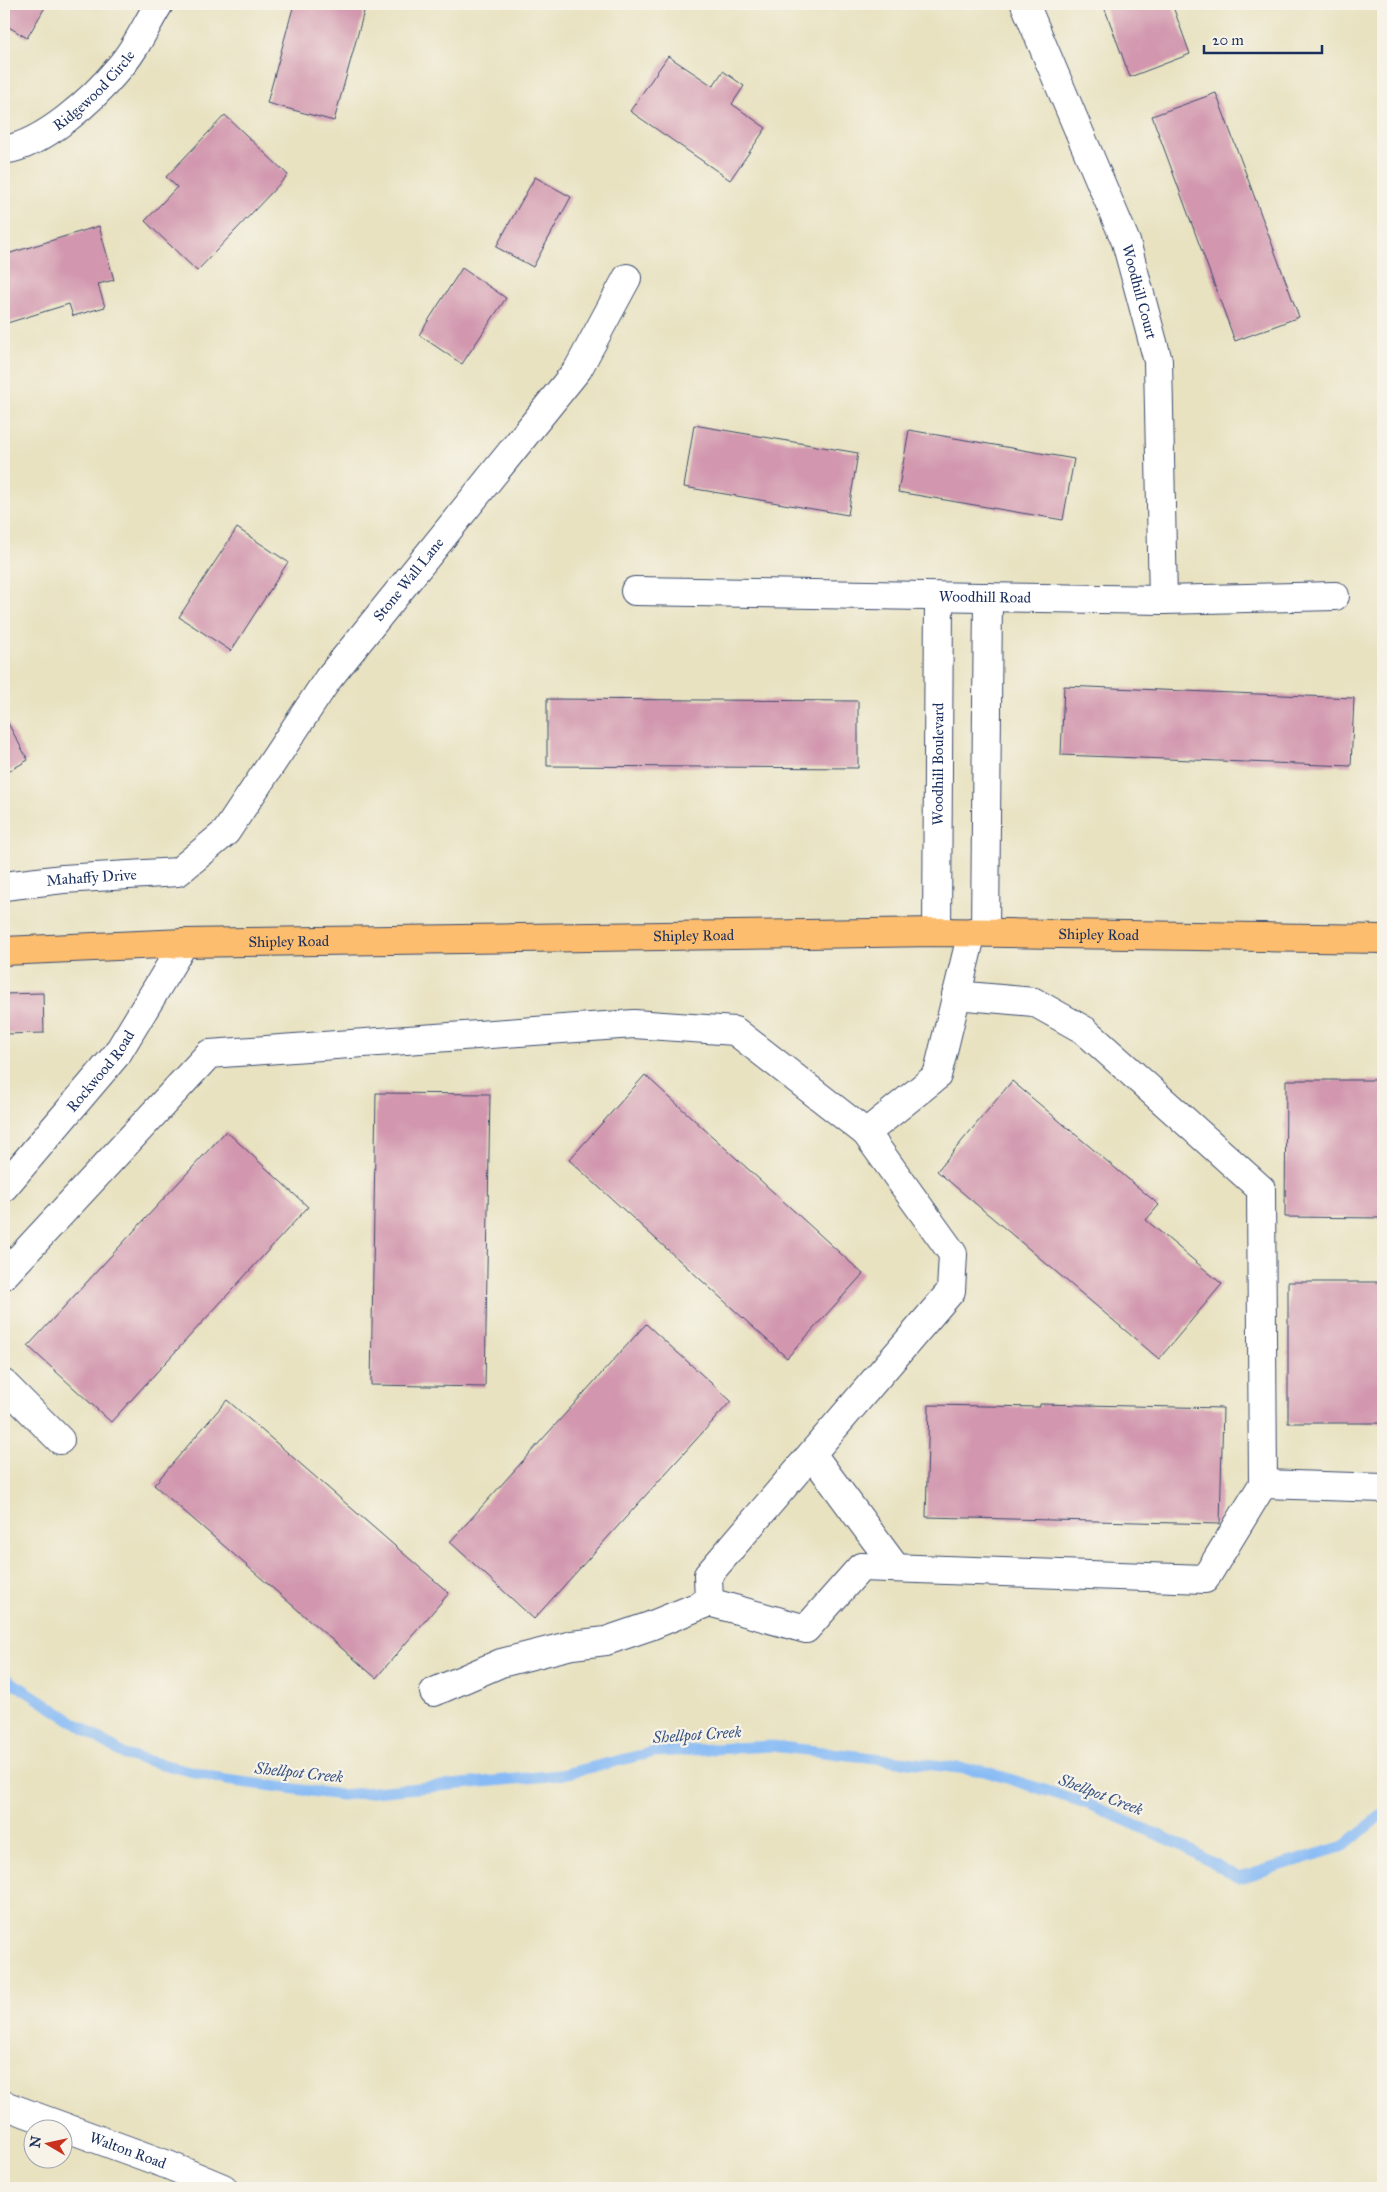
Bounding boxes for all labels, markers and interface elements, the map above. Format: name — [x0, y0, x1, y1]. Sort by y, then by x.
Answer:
scale bar — [1204, 22, 1322, 54]
text: 20 m — [1212, 31, 1244, 49]
street label: Ridgewood Circle — [50, 47, 139, 135]
street label: Woodhill Court — [1118, 242, 1161, 342]
street label: Stone Wall Lane — [369, 534, 447, 625]
street label: Woodhill Road — [939, 587, 1032, 607]
street label: Woodhill Boulevard — [929, 702, 947, 825]
street label: Mahaffy Drive — [45, 866, 137, 890]
street label: Shipley Road — [1058, 925, 1140, 944]
street label: Shipley Road — [653, 926, 735, 945]
street label: Shipley Road — [248, 932, 330, 951]
street label: Rockwood Road — [63, 1027, 138, 1116]
water label: Shellpot Creek — [651, 1722, 742, 1748]
water label: Shellpot Creek — [253, 1758, 344, 1788]
water label: Shellpot Creek — [1055, 1769, 1146, 1820]
north arrow — [22, 2120, 72, 2170]
street label: Walton Road — [87, 2128, 169, 2173]
text: N — [26, 2135, 45, 2149]

